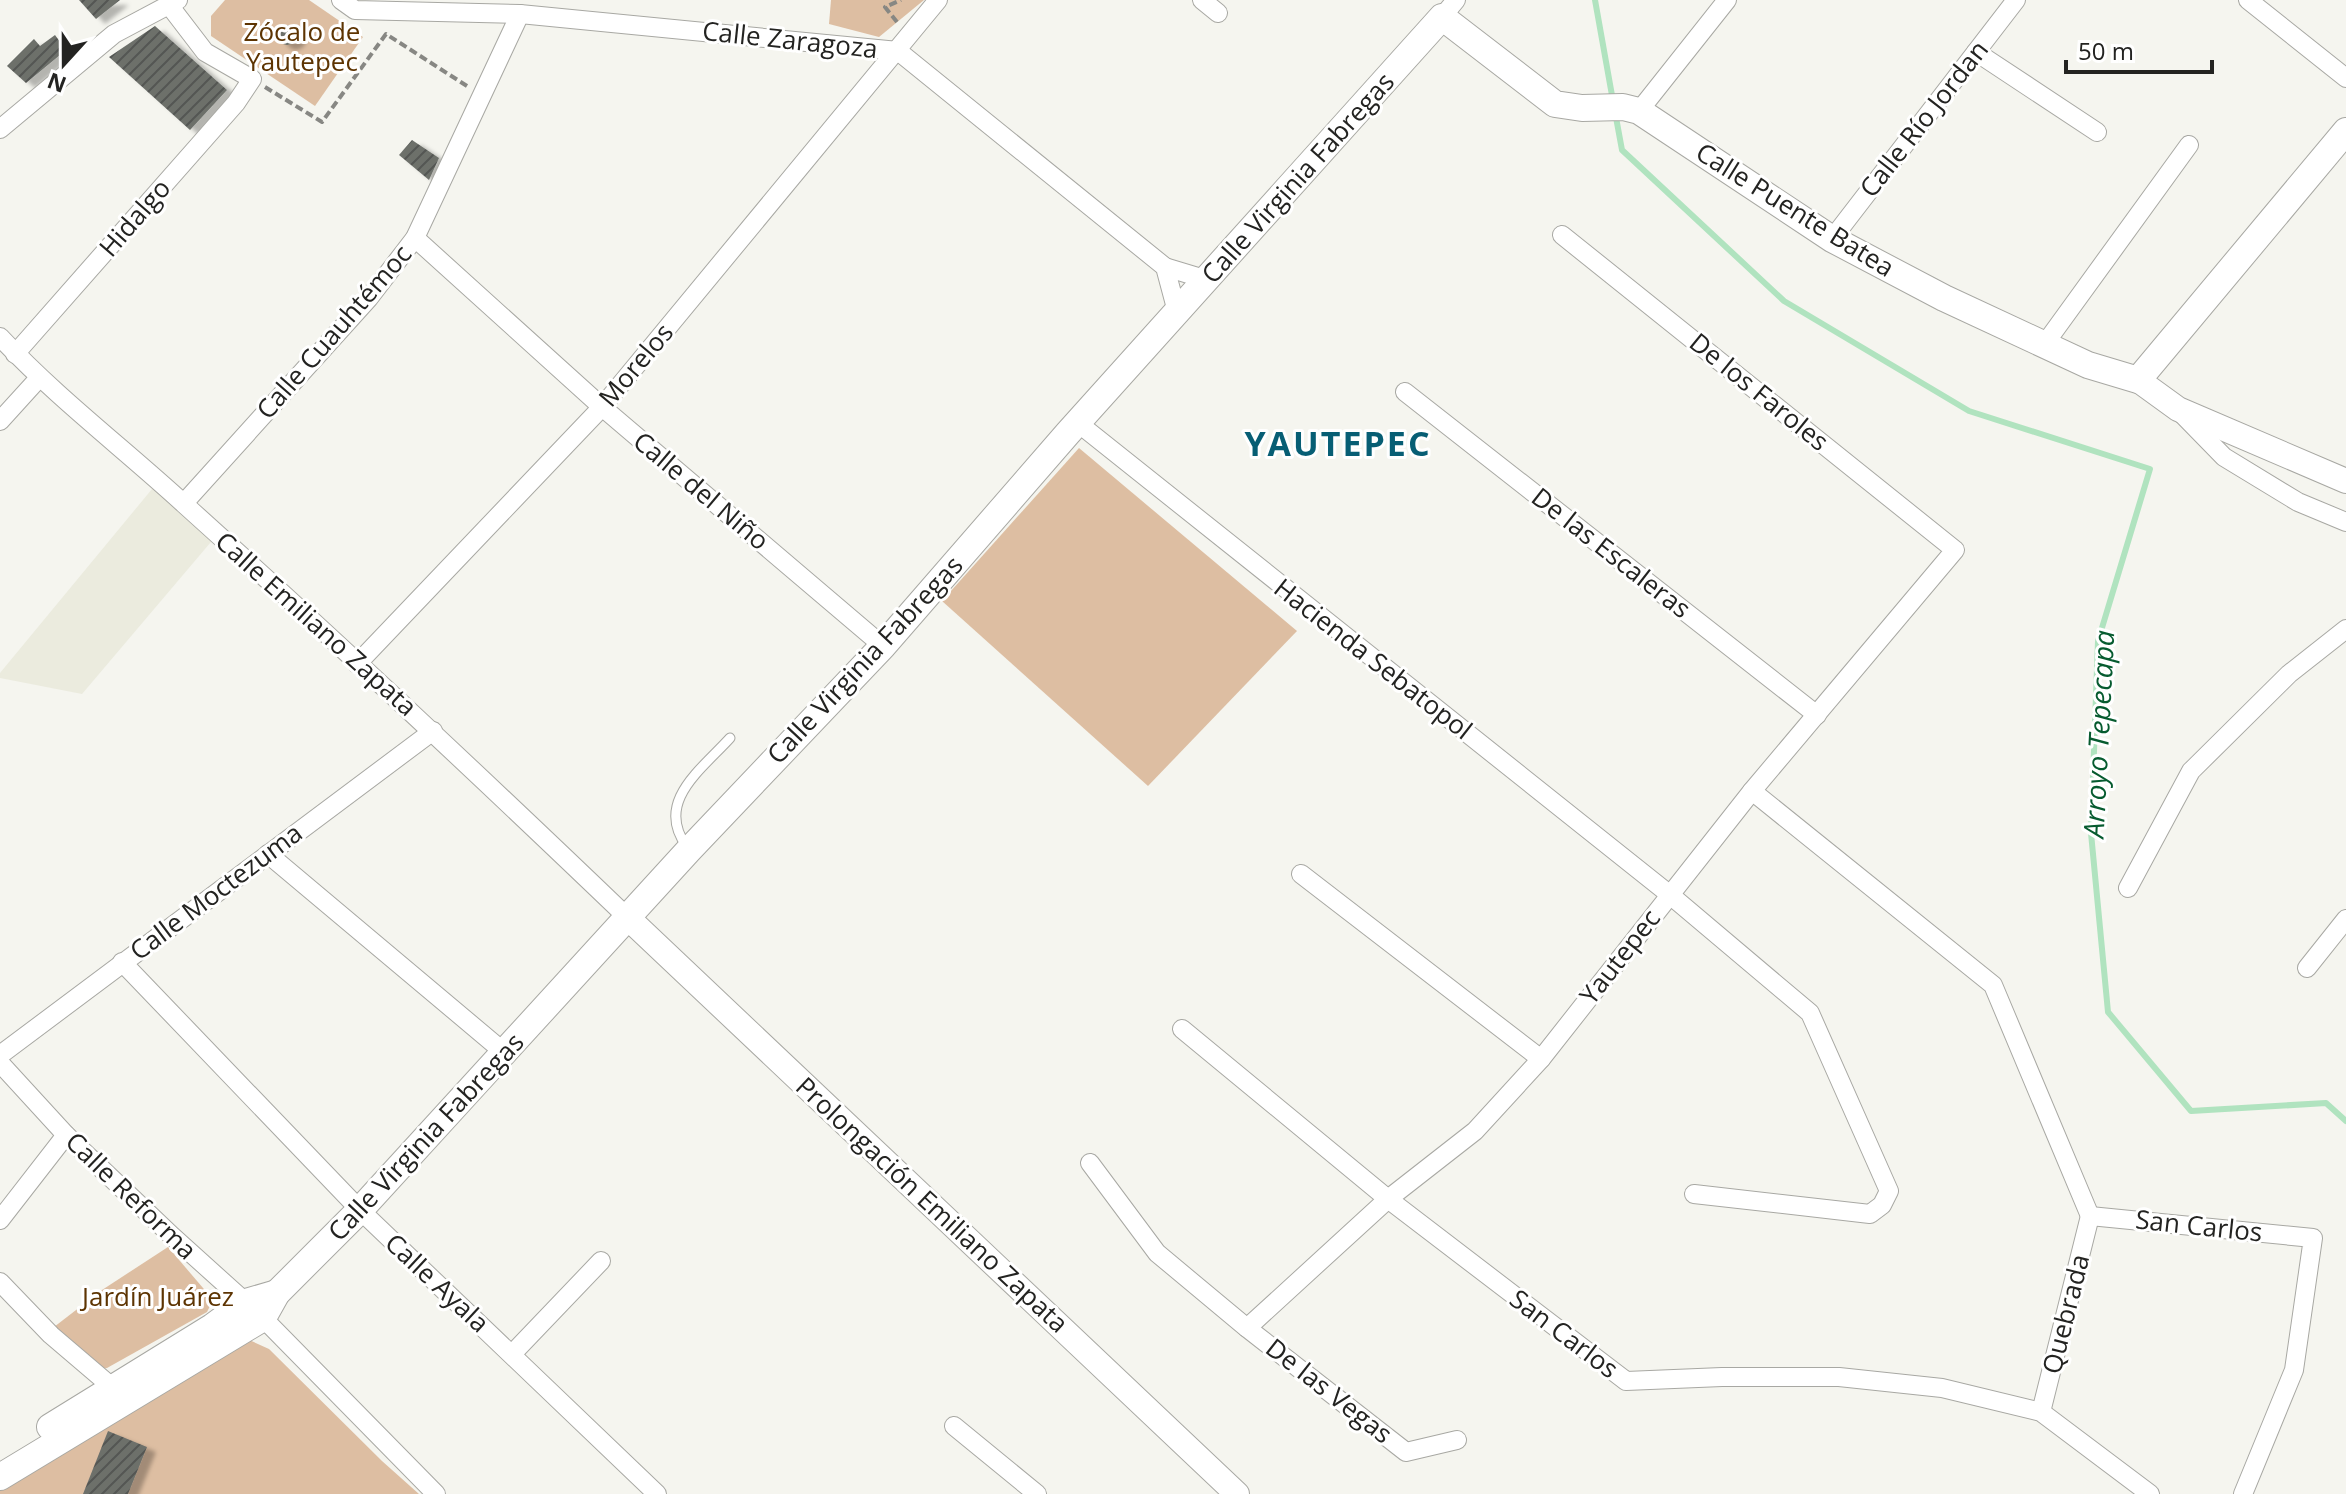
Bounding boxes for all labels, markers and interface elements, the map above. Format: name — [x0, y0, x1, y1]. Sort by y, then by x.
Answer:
street label: Calle Zaragoza — [701, 12, 880, 66]
park label: Zócalo de Yautepec — [244, 13, 360, 79]
north arrow — [24, 24, 104, 104]
scale bar — [2066, 24, 2212, 74]
street label: Calle Río Jordan — [1851, 32, 1996, 204]
text: 50 m — [2078, 34, 2134, 67]
street label: Calle Virginia Fabregas — [1193, 64, 1402, 291]
text: N — [43, 66, 70, 101]
street label: Calle Puente Batea — [1689, 134, 1902, 285]
street label: Hidalgo — [90, 171, 178, 264]
street label: Calle Cuauhtémoc — [247, 237, 419, 426]
street label: Morelos — [590, 315, 681, 414]
street label: De los Faroles — [1683, 324, 1837, 458]
district label: YAUTEPEC — [1244, 420, 1432, 466]
street label: Calle del Niño — [626, 423, 777, 558]
street label: De las Escaleras — [1525, 479, 1699, 626]
street label: Calle Emiliano Zapata — [208, 523, 425, 724]
street label: Calle Virginia Fabregas — [758, 547, 970, 771]
street label: Hacienda Sebatopol — [1267, 569, 1480, 747]
water label: Arroyo Tepecapa — [2073, 629, 2122, 841]
street label: Calle Moctezuma — [122, 814, 309, 968]
street label: Yautepec — [1571, 901, 1668, 1012]
street label: Calle Virginia Fabregas — [319, 1024, 531, 1248]
street label: Prolongación Emiliano Zapata — [789, 1068, 1077, 1340]
street label: Calle Reforma — [58, 1123, 205, 1267]
street label: San Carlos — [2134, 1200, 2264, 1250]
street label: Calle Ayala — [378, 1225, 498, 1340]
street label: Quebrada — [2033, 1250, 2097, 1377]
park label: Jardín Juárez — [79, 1278, 234, 1314]
street label: San Carlos — [1503, 1280, 1626, 1386]
street label: De las Vegas — [1259, 1329, 1400, 1451]

